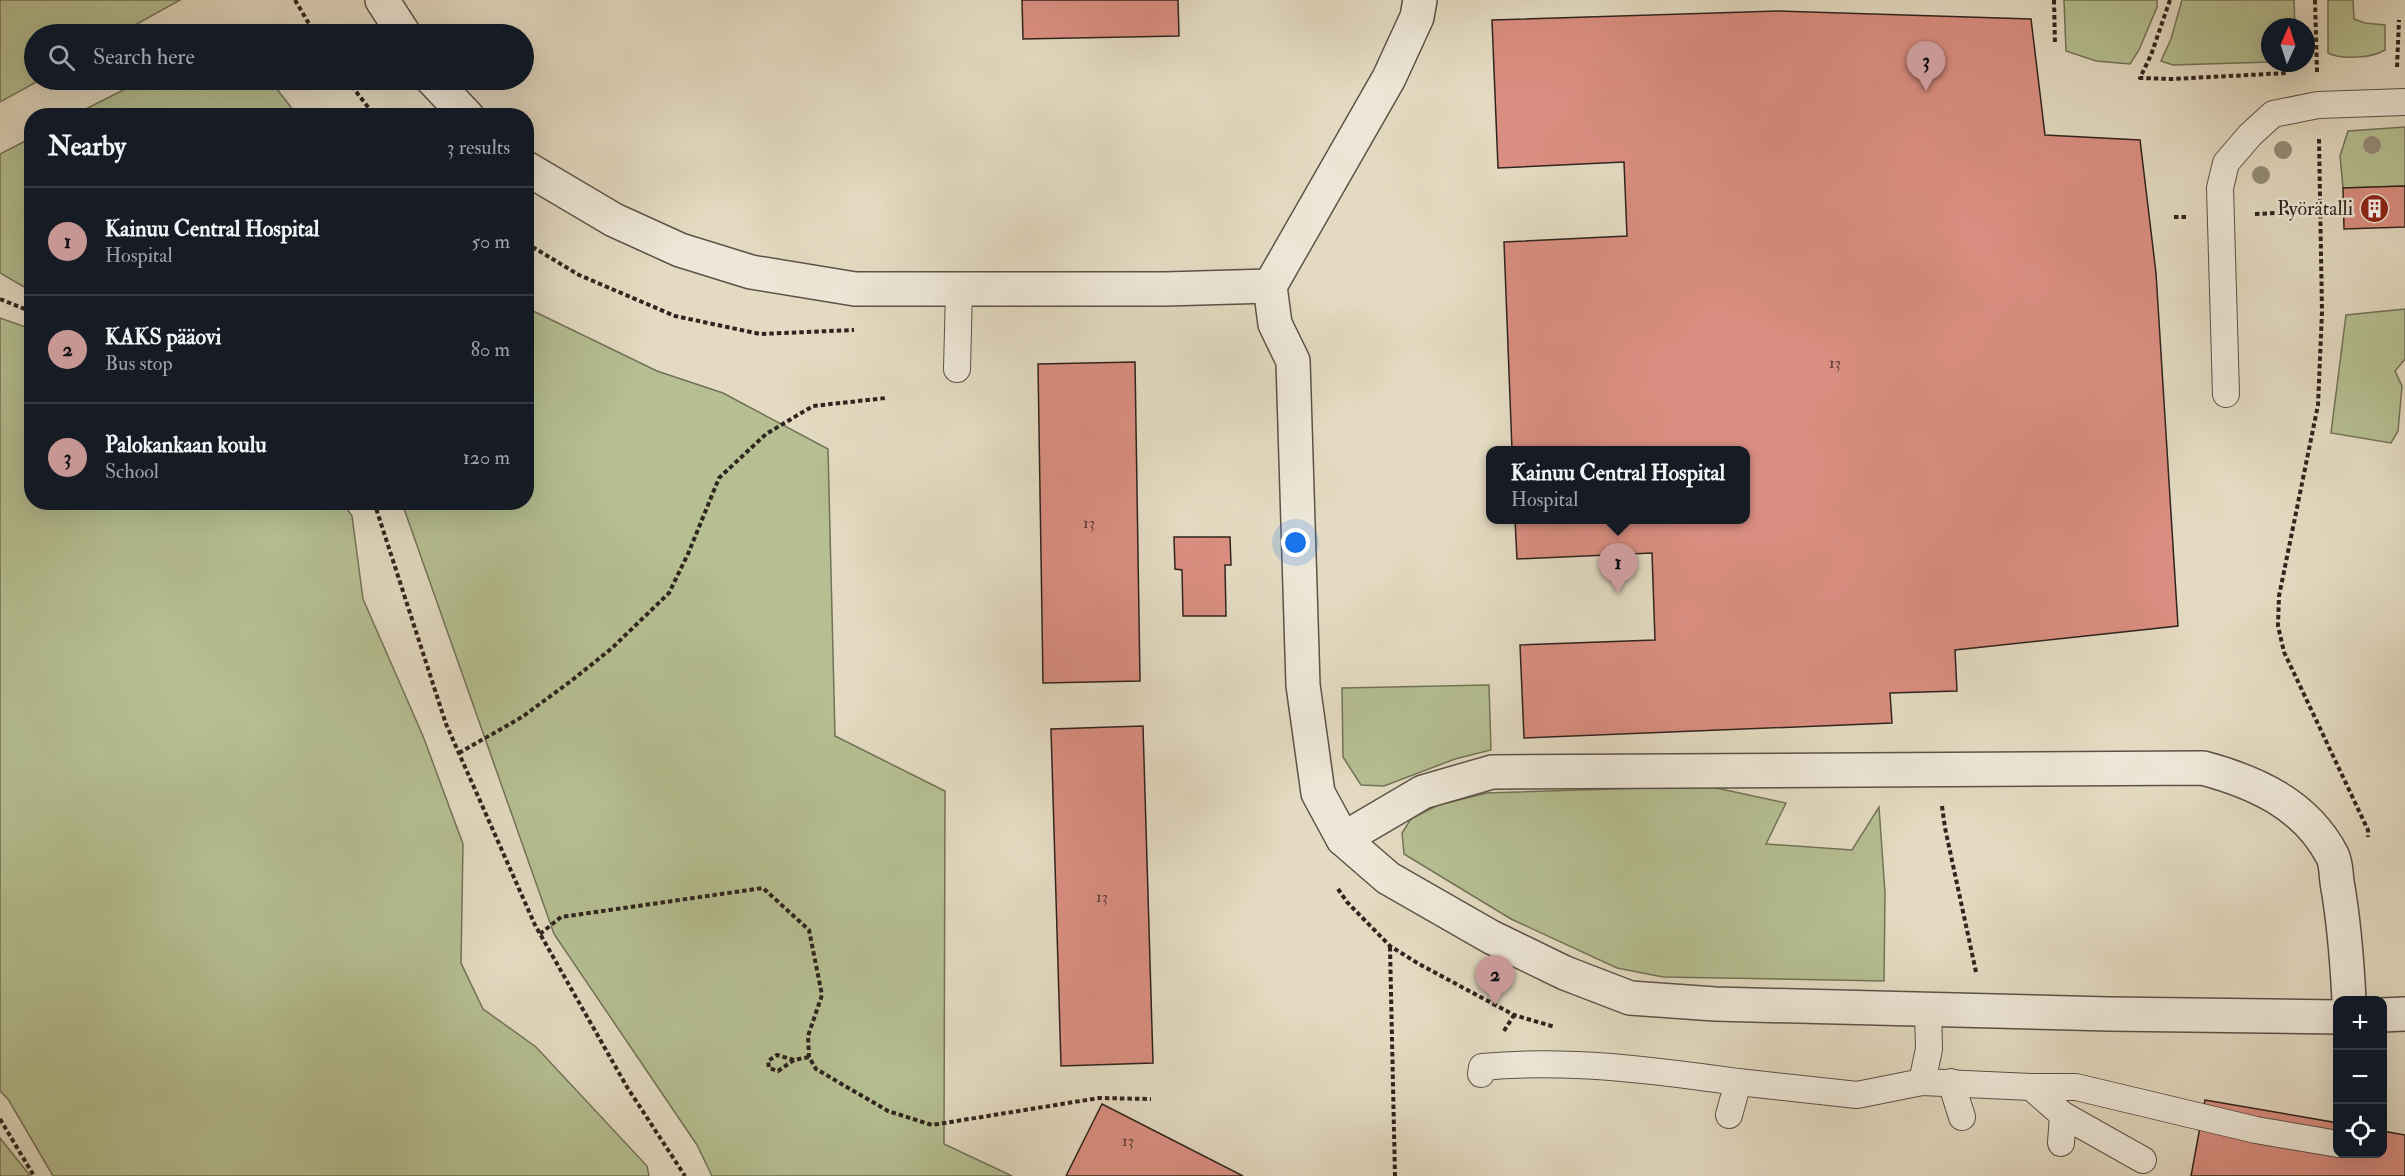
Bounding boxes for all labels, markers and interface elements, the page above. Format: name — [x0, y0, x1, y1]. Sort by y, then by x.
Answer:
north arrow — [2261, 18, 2315, 72]
search box — [24, 24, 534, 90]
icon: search — [45, 41, 78, 74]
pin: 3 — [1906, 42, 1946, 91]
text: Search here — [93, 43, 195, 71]
text: Nearby — [48, 131, 126, 163]
text: 3 results — [447, 135, 510, 160]
building icon: Pyörätalli — [2358, 192, 2390, 224]
place label: Pyörätalli — [2277, 196, 2353, 221]
text: Kainuu Central Hospital — [105, 215, 319, 243]
text: 1 — [64, 229, 71, 254]
text: 50 m — [471, 229, 510, 254]
text: Hospital — [105, 243, 173, 268]
text: KAKS pääovi — [105, 323, 221, 351]
text: 2 — [62, 337, 73, 362]
text: 80 m — [471, 337, 510, 362]
text: Bus stop — [105, 351, 173, 376]
house number: 13 — [1829, 353, 1841, 373]
text: Palokankaan koulu — [105, 431, 267, 459]
text: 3 — [64, 445, 71, 470]
text: 120 m — [463, 445, 510, 470]
popup — [1486, 446, 1750, 524]
text: School — [105, 459, 159, 484]
text: Kainuu Central Hospital — [1511, 459, 1725, 487]
text: Hospital — [1511, 487, 1578, 512]
house number: 13 — [1083, 513, 1095, 533]
your location — [1281, 528, 1310, 557]
pin: 1 — [1598, 544, 1638, 593]
house number: 13 — [1096, 887, 1108, 907]
pin: 2 — [1476, 956, 1514, 1005]
map controls — [2333, 996, 2387, 1158]
button: + — [2333, 996, 2387, 1050]
button: − — [2333, 1050, 2387, 1104]
button: locate — [2333, 1104, 2387, 1158]
house number: 13 — [1122, 1131, 1134, 1151]

